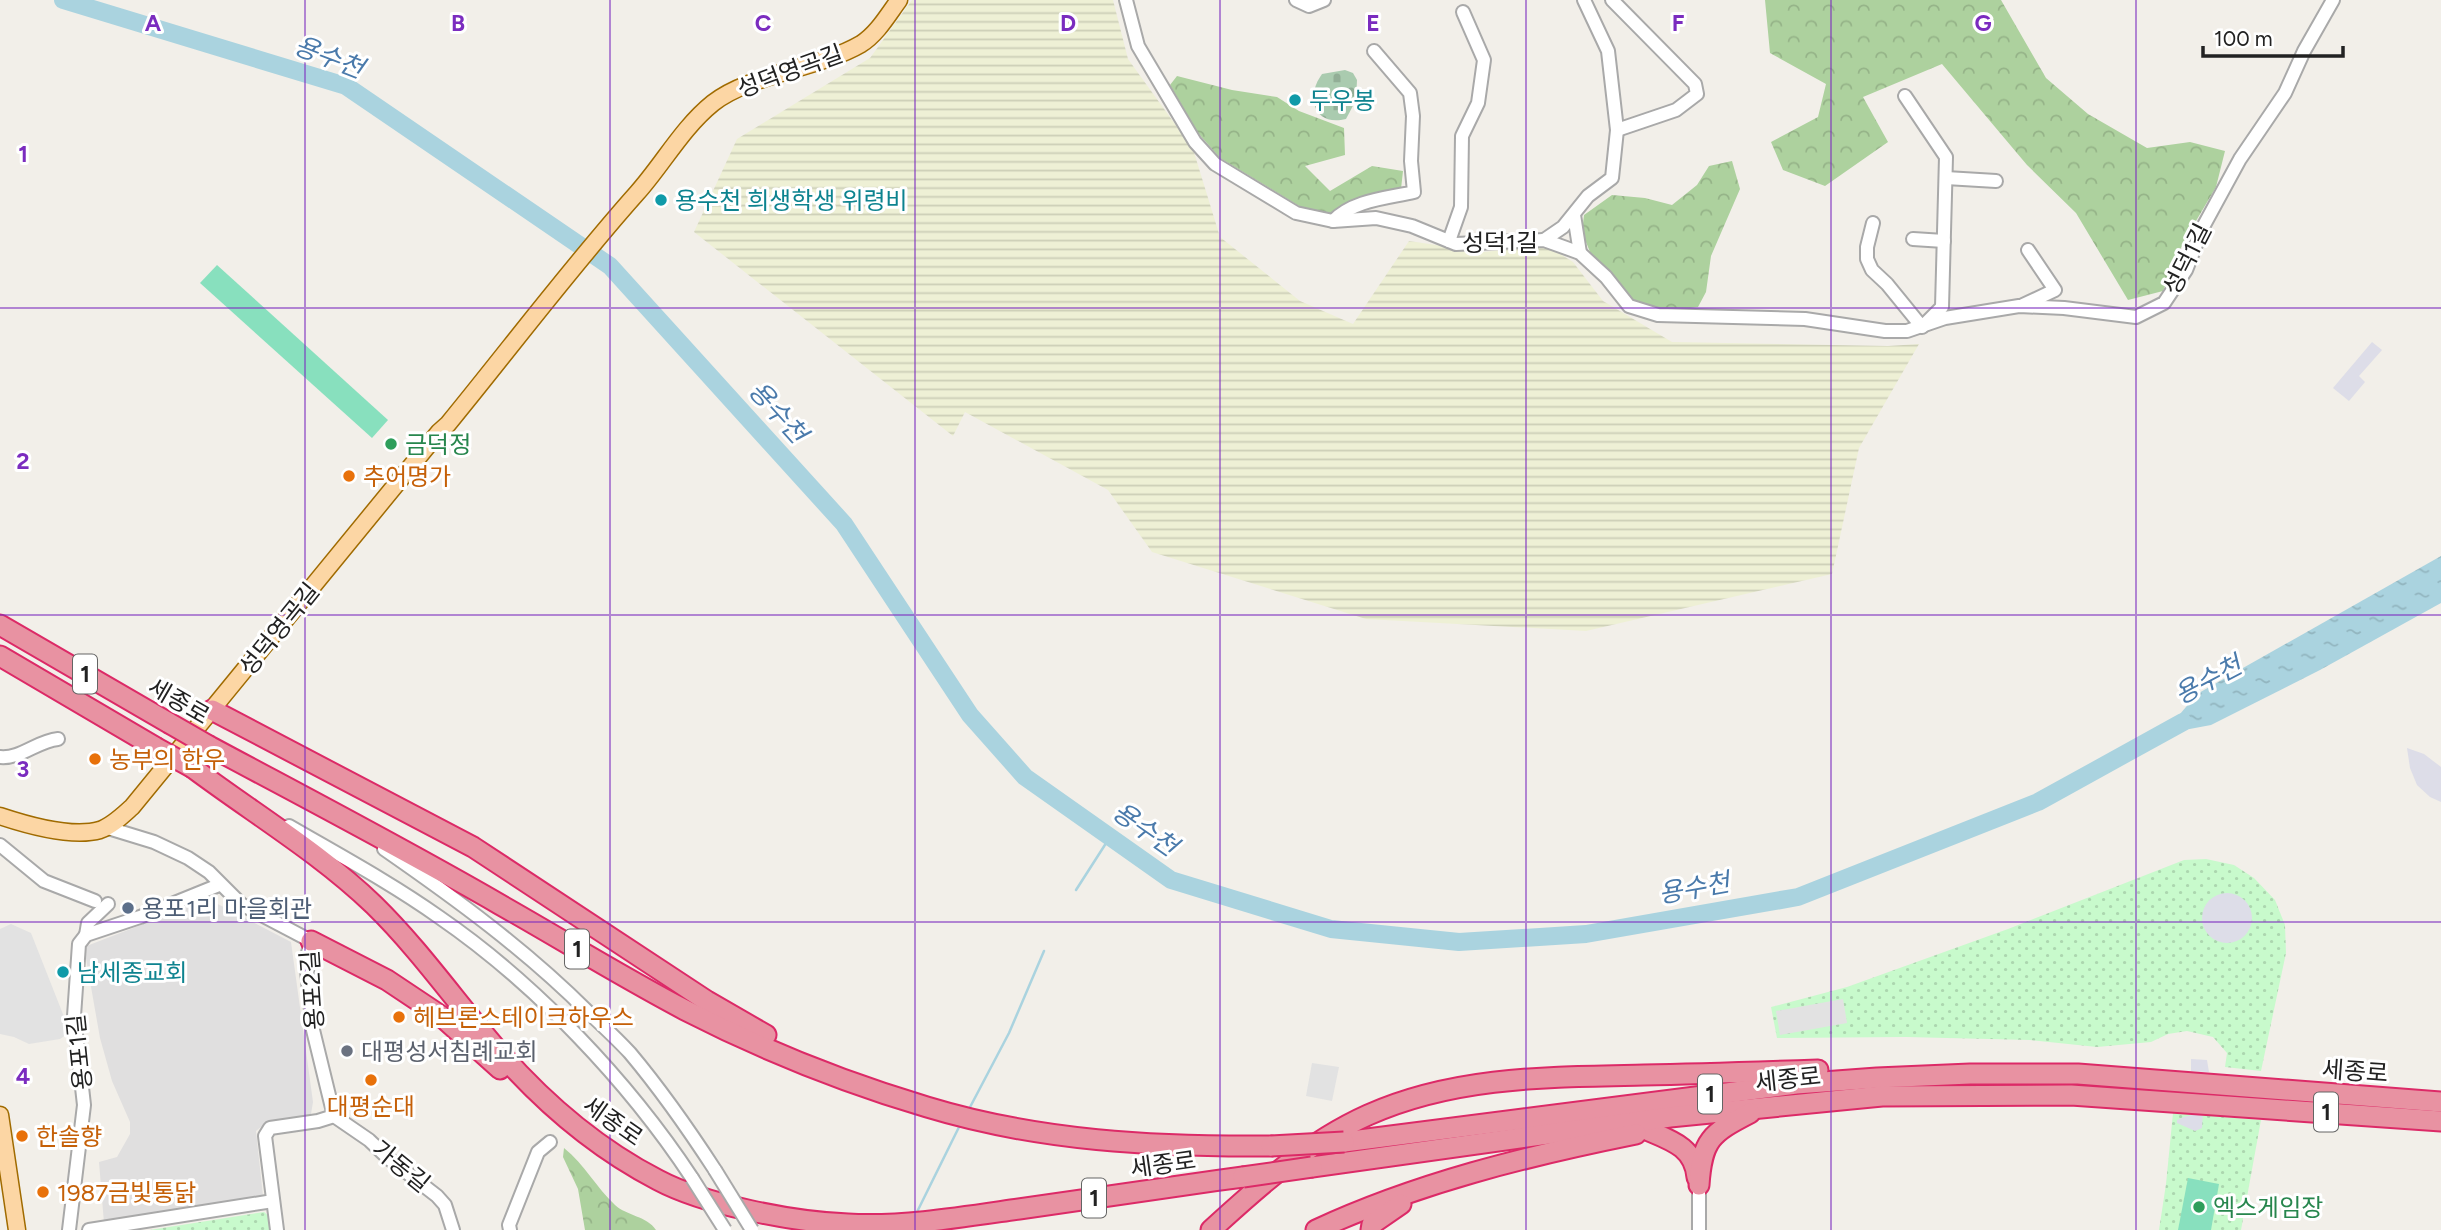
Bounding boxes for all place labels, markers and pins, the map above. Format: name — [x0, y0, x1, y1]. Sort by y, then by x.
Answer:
place label: 두우봉 — [1309, 86, 1375, 115]
marker: 두우봉 — [1287, 92, 1303, 108]
place label: 용수천 희생학생 위령비 — [675, 186, 908, 215]
marker: 용수천 희생학생 위령비 — [653, 192, 669, 208]
place label: 금덕정 — [405, 430, 471, 459]
marker: 금덕정 — [383, 436, 399, 452]
place label: 추어명가 — [363, 462, 451, 491]
marker: 추어명가 — [341, 468, 357, 484]
place label: 농부의 한우 — [109, 745, 225, 774]
marker: 농부의 한우 — [87, 751, 103, 767]
place label: 용포1리 마을회관 — [142, 894, 312, 923]
marker: 용포1리 마을회관 — [120, 900, 136, 916]
place label: 남세종교회 — [77, 958, 187, 987]
marker: 남세종교회 — [55, 964, 71, 980]
place label: 헤브론스테이크하우스 — [413, 1003, 634, 1032]
marker: 헤브론스테이크하우스 — [391, 1009, 407, 1025]
place label: 대평성서침례교회 — [361, 1037, 538, 1066]
marker: 대평성서침례교회 — [339, 1043, 355, 1059]
marker: 대평순대 — [363, 1072, 379, 1088]
place label: 대평순대 — [327, 1092, 415, 1121]
place label: 한솔향 — [36, 1122, 102, 1151]
marker: 한솔향 — [14, 1128, 30, 1144]
place label: 1987금빛통닭 — [57, 1178, 196, 1207]
marker: 1987금빛통닭 — [35, 1184, 51, 1200]
place label: 엑스게임장 — [2213, 1193, 2323, 1222]
marker: 엑스게임장 — [2191, 1199, 2207, 1215]

